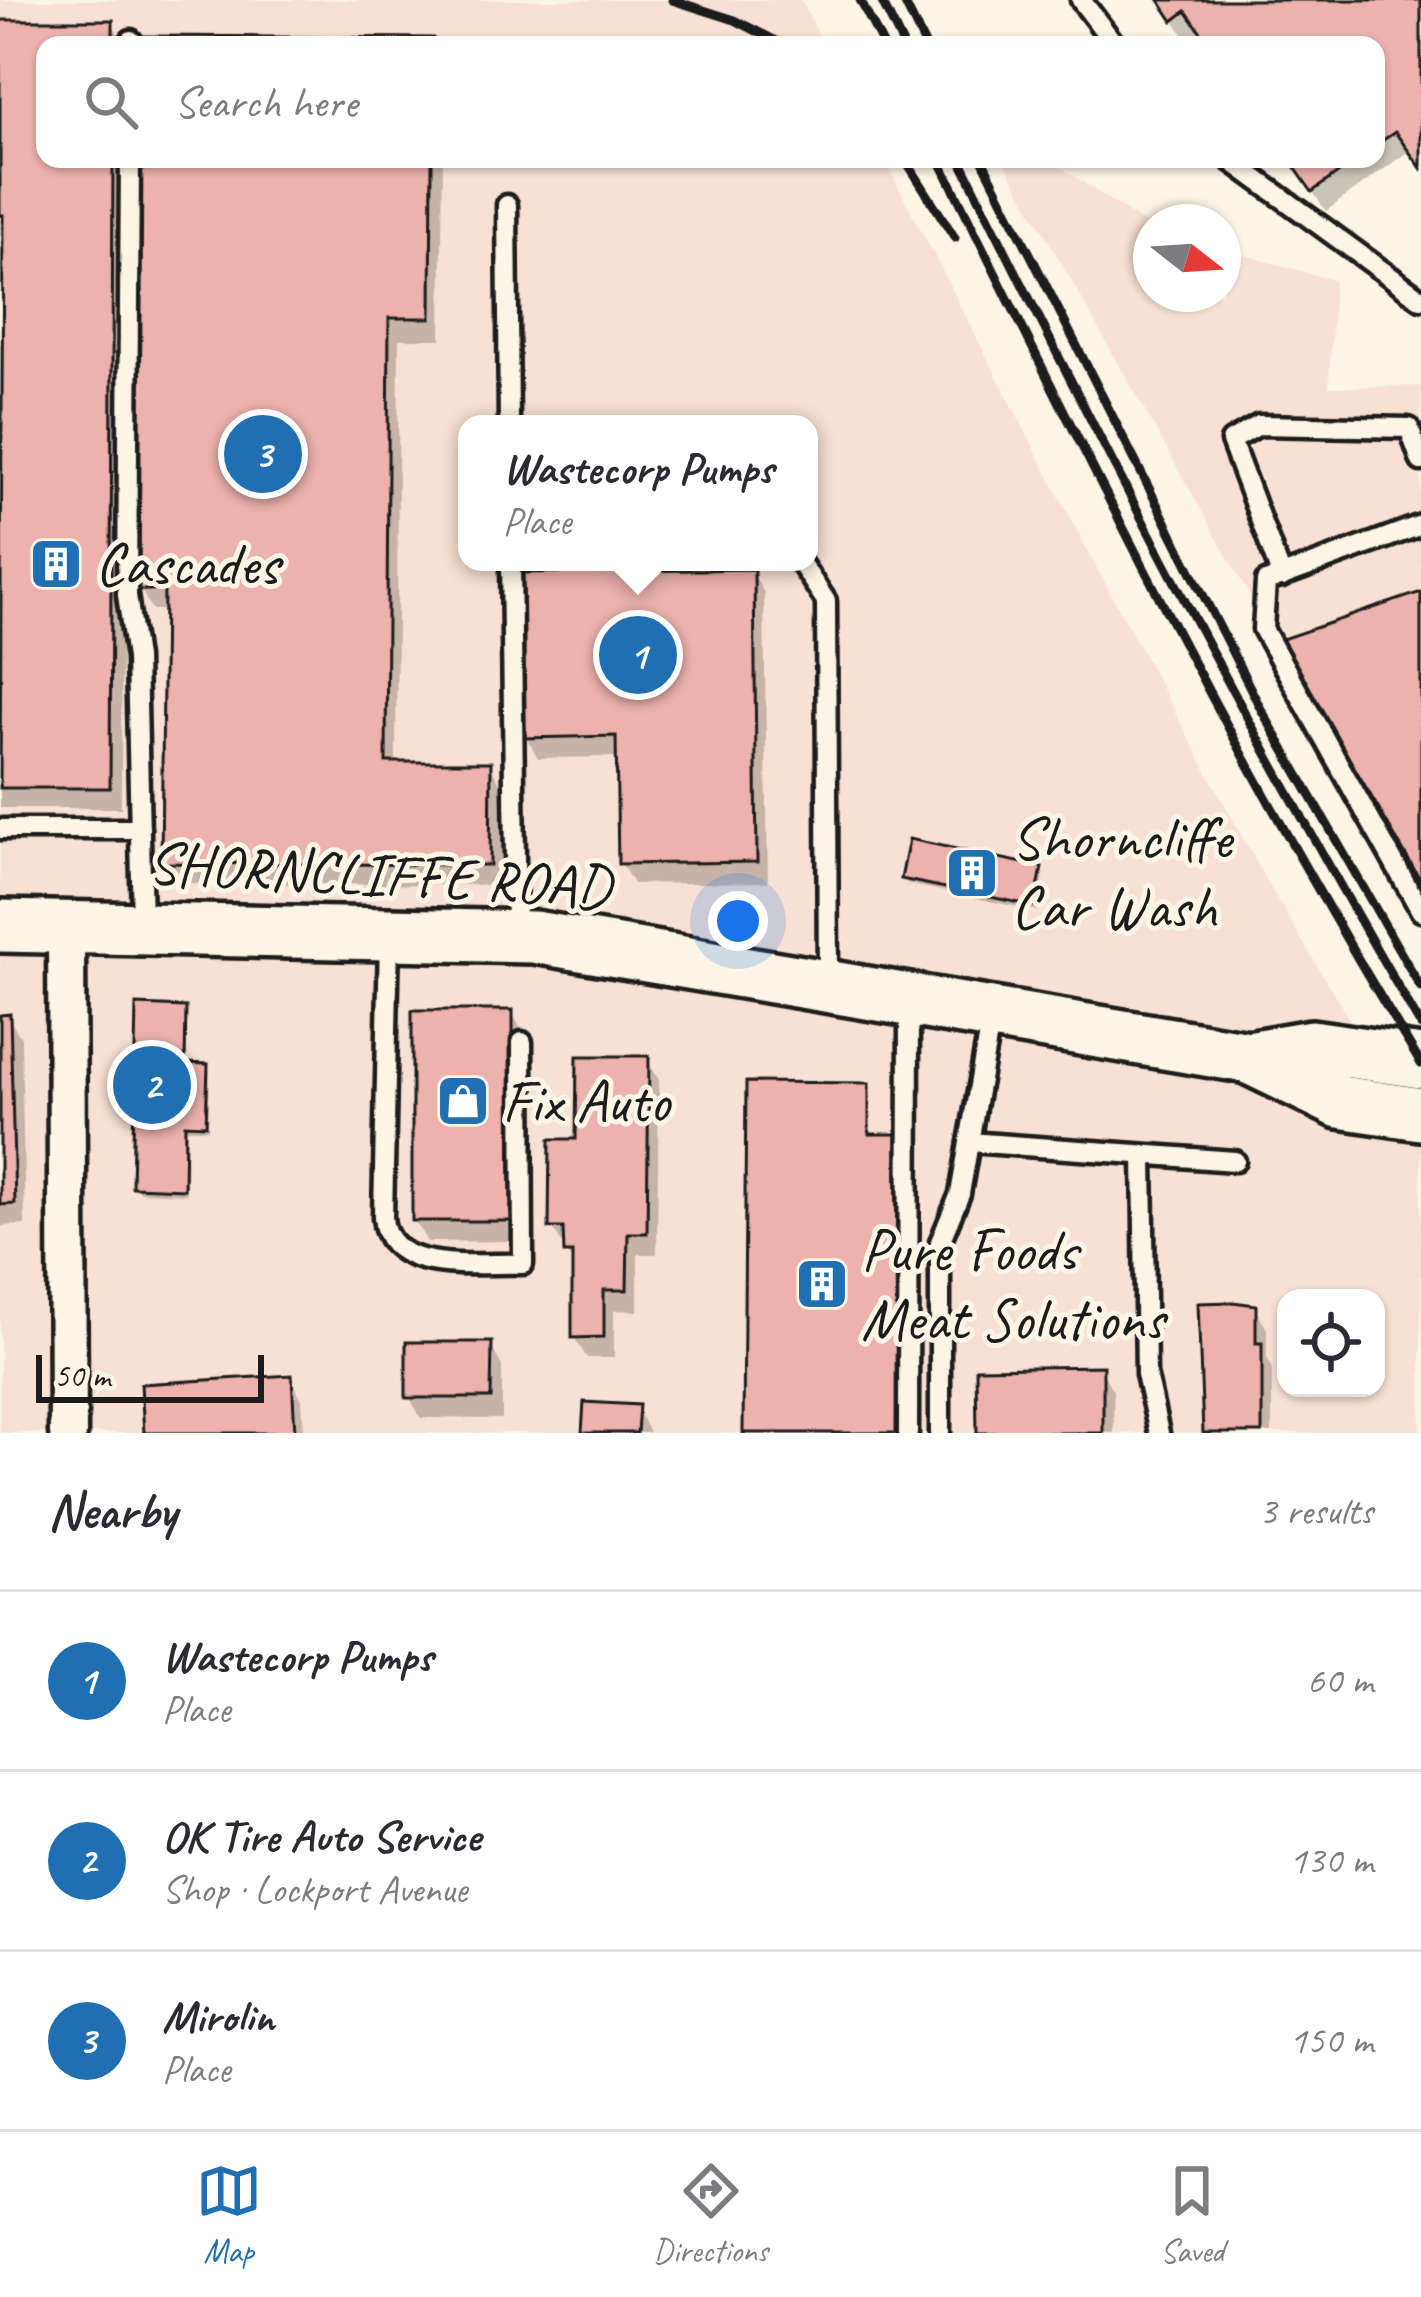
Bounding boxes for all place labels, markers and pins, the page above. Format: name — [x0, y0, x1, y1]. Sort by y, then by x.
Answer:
pin: 3 — [224, 409, 302, 499]
place label: Cascades — [95, 526, 284, 602]
building icon: Cascades — [28, 536, 84, 592]
pin: 1 — [599, 610, 677, 700]
place label: Shorncliffe Car Wash — [1011, 800, 1235, 945]
building icon: Shorncliffe Car Wash — [944, 845, 1000, 901]
pin: 2 — [113, 1040, 191, 1130]
place label: Fix Auto — [502, 1063, 672, 1139]
shop icon: Fix Auto — [435, 1073, 491, 1129]
place label: Pure Foods Meat Solutions — [861, 1212, 1169, 1357]
building icon: Pure Foods Meat Solutions — [794, 1256, 850, 1312]

